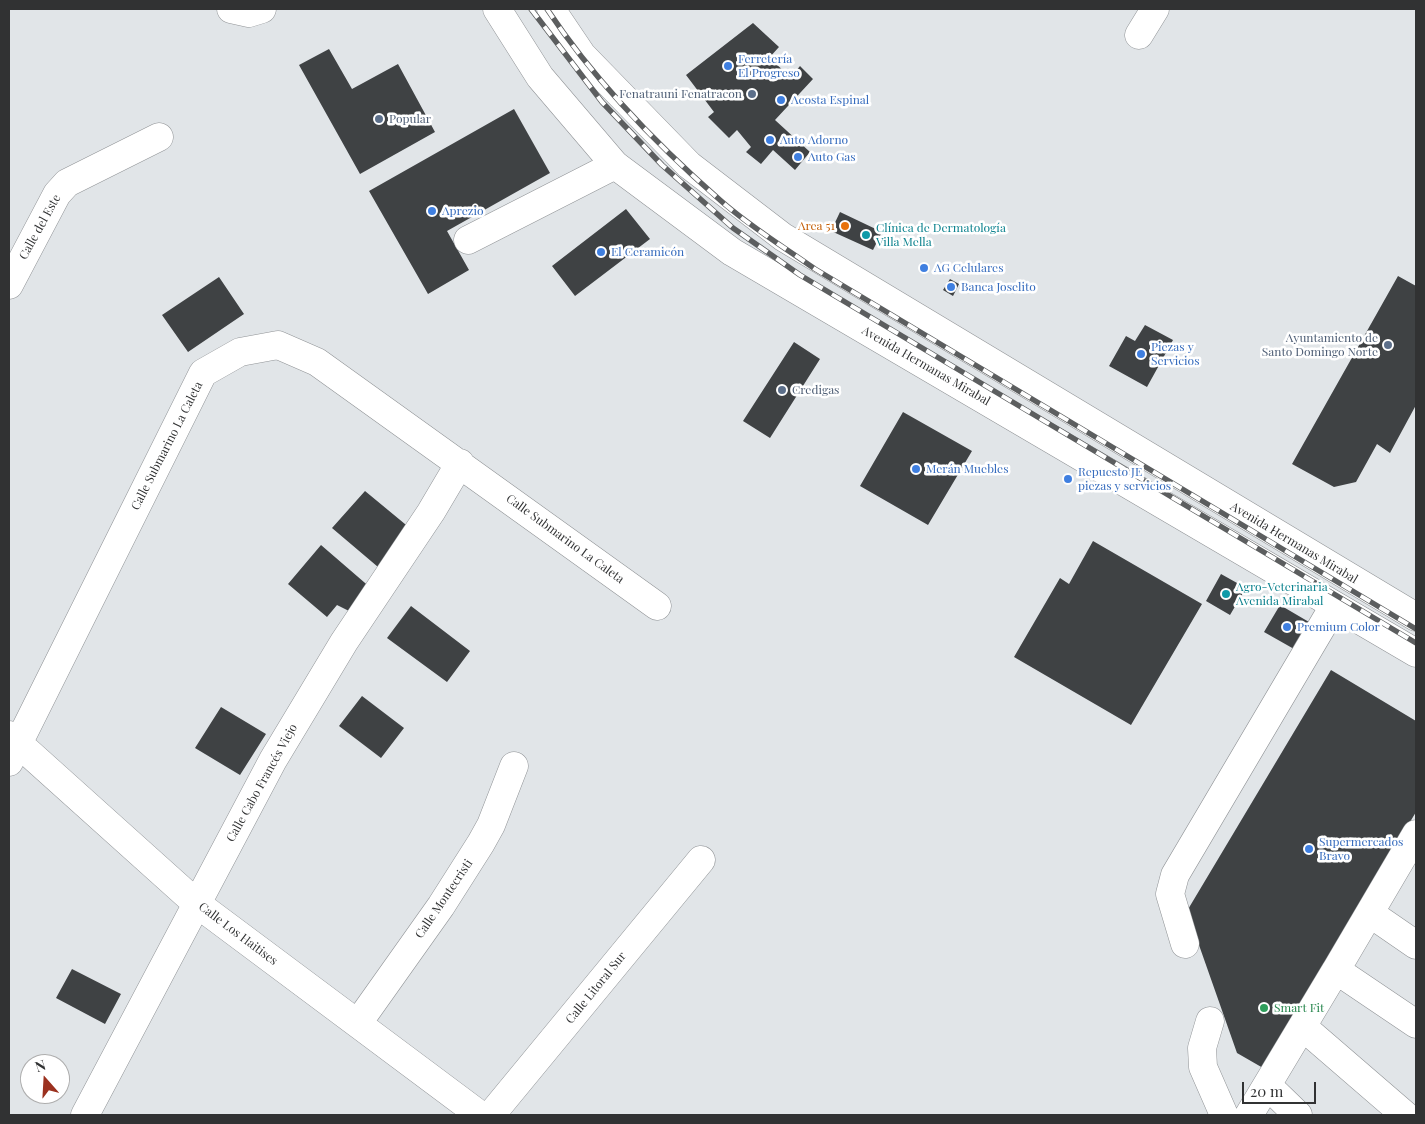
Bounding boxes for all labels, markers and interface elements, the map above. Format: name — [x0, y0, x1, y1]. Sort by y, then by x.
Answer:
place label: Ferretería El Progreso — [738, 52, 800, 80]
marker: Ferretería El Progreso — [722, 60, 734, 72]
place label: Fenatrauni Fenatracon — [619, 87, 742, 101]
marker: Fenatrauni Fenatracon — [746, 88, 758, 100]
place label: Acosta Espinal — [791, 93, 869, 107]
marker: Acosta Espinal — [775, 94, 787, 106]
place label: Popular — [389, 112, 431, 126]
marker: Popular — [373, 113, 385, 125]
place label: Auto Adorno — [780, 133, 848, 147]
marker: Auto Adorno — [764, 134, 776, 146]
place label: Auto Gas — [808, 150, 856, 164]
marker: Auto Gas — [792, 151, 804, 163]
street label: Calle del Este — [16, 192, 64, 262]
place label: Aprezio — [442, 204, 484, 218]
marker: Aprezio — [426, 205, 438, 217]
place label: Area 51 — [798, 219, 835, 233]
marker: Area 51 — [839, 220, 851, 232]
place label: Clínica de Dermatología Villa Mella — [876, 221, 1006, 249]
marker: Clínica de Dermatología Villa Mella — [860, 229, 872, 241]
place label: El Ceramicón — [611, 245, 684, 259]
marker: El Ceramicón — [595, 246, 607, 258]
place label: AG Celulares — [934, 261, 1004, 275]
marker: AG Celulares — [918, 262, 930, 274]
place label: Banca Joselito — [961, 280, 1036, 294]
marker: Banca Joselito — [945, 281, 957, 293]
street label: Avenida Hermanas Mirabal — [859, 323, 993, 409]
place label: Ayuntamiento de Santo Domingo Norte — [1262, 331, 1378, 359]
marker: Ayuntamiento de Santo Domingo Norte — [1382, 339, 1394, 351]
place label: Piezas y Servicios — [1151, 340, 1200, 368]
marker: Piezas y Servicios — [1135, 348, 1147, 360]
street label: Calle Submarino La Caleta — [128, 379, 206, 513]
place label: Credigas — [792, 383, 839, 397]
marker: Credigas — [776, 384, 788, 396]
place label: Merán Muebles — [926, 462, 1009, 476]
marker: Merán Muebles — [910, 463, 922, 475]
place label: Repuesto JE piezas y servicios — [1078, 465, 1171, 493]
marker: Repuesto JE piezas y servicios — [1062, 473, 1074, 485]
street label: Calle Submarino La Caleta — [503, 491, 627, 587]
street label: Avenida Hermanas Mirabal — [1228, 499, 1360, 587]
place label: Agro-Veterinaria Avenida Mirabal — [1236, 580, 1328, 608]
marker: Agro-Veterinaria Avenida Mirabal — [1220, 588, 1232, 600]
place label: Premium Color — [1297, 620, 1380, 634]
marker: Premium Color — [1281, 621, 1293, 633]
street label: Calle Cabo Francés Viejo — [224, 721, 300, 845]
place label: Supermercados Bravo — [1319, 835, 1403, 863]
marker: Supermercados Bravo — [1303, 843, 1315, 855]
street label: Calle Montecristi — [412, 857, 476, 941]
street label: Calle Los Haitises — [196, 900, 280, 968]
street label: Calle Litoral Sur — [563, 949, 629, 1027]
place label: Smart Fit — [1274, 1001, 1324, 1015]
marker: Smart Fit — [1258, 1002, 1270, 1014]
north arrow — [20, 1054, 70, 1104]
text: N — [32, 1055, 48, 1076]
scale bar — [1245, 1072, 1319, 1104]
text: 20 m — [1250, 1081, 1283, 1101]

